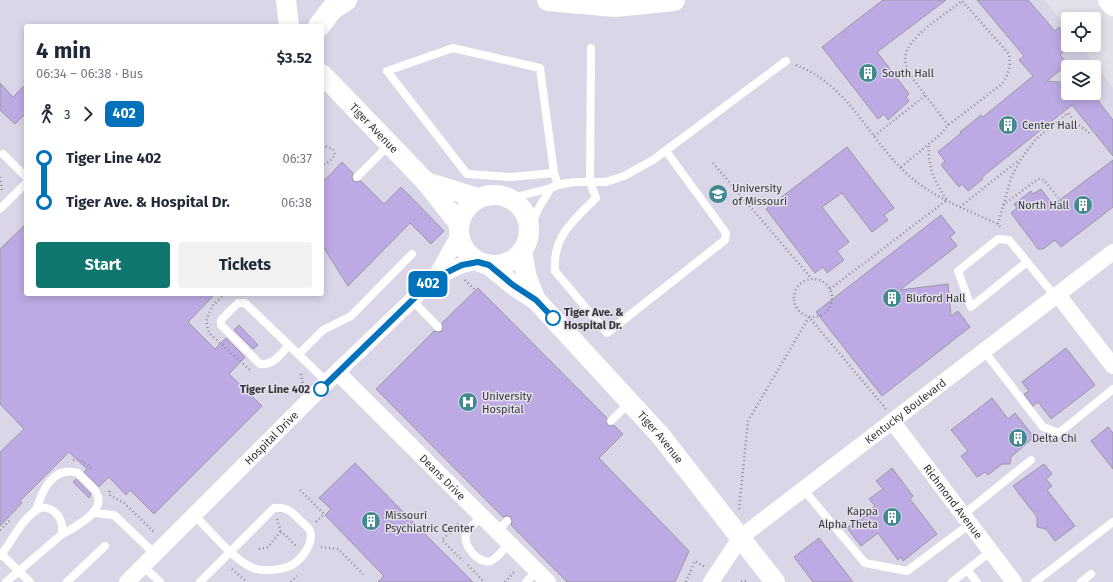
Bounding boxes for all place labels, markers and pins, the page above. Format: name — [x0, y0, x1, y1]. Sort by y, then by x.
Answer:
building icon: South Hall — [857, 62, 879, 84]
place label: South Hall — [882, 67, 934, 80]
building icon: Center Hall — [997, 114, 1019, 136]
place label: Center Hall — [1022, 119, 1077, 132]
place label: University of Missouri — [732, 182, 787, 208]
school or university icon: University of Missouri — [707, 183, 729, 205]
building icon: North Hall — [1072, 194, 1094, 216]
place label: North Hall — [1018, 199, 1069, 212]
building icon: Bluford Hall — [881, 287, 903, 309]
place label: Bluford Hall — [906, 292, 966, 305]
place label: Tiger Ave. & Hospital Dr. — [564, 306, 624, 332]
marker: Tiger Ave. & Hospital Dr. — [545, 310, 561, 326]
marker: Tiger Line 402 — [313, 381, 329, 397]
place label: Tiger Line 402 — [240, 383, 310, 396]
place label: University Hospital — [482, 390, 532, 416]
hospital icon: University Hospital — [457, 391, 479, 413]
building icon: Delta Chi — [1007, 427, 1029, 449]
place label: Delta Chi — [1032, 432, 1077, 445]
place label: Kappa Alpha Theta — [819, 505, 878, 531]
building icon: Kappa Alpha Theta — [881, 506, 903, 528]
place label: Missouri Psychiatric Center — [385, 509, 475, 535]
building icon: Missouri Psychiatric Center — [360, 510, 382, 532]

